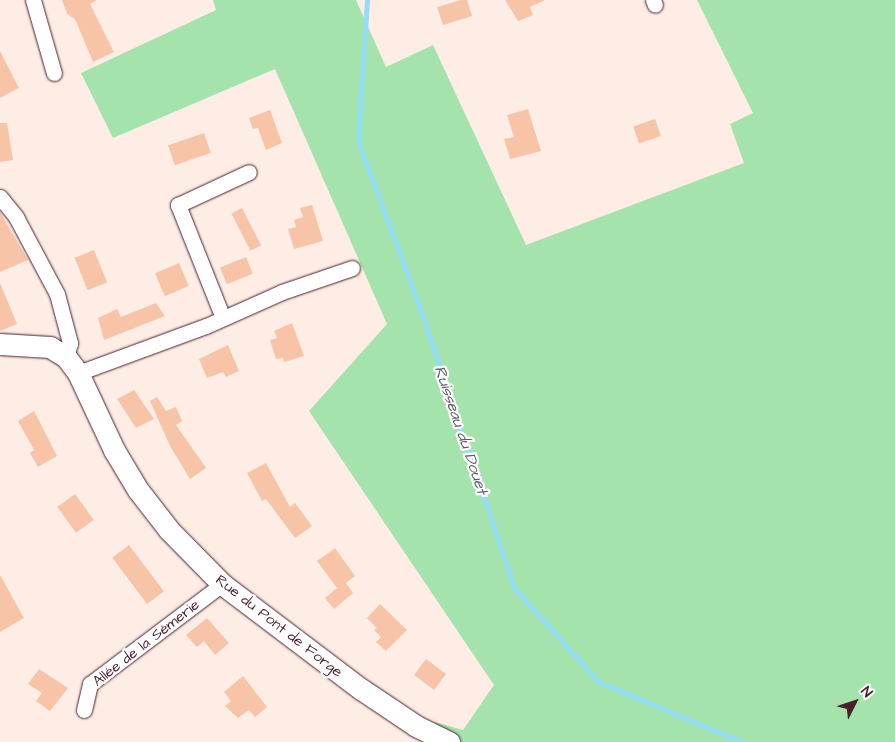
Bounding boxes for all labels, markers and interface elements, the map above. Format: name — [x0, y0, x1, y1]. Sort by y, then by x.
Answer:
water label: Ruisseau du Douet — [430, 363, 492, 497]
street label: Rue du Pont de Forge — [212, 571, 346, 681]
street label: Allée de la Sèmerie — [89, 596, 203, 690]
north arrow — [830, 677, 880, 727]
text: N — [856, 682, 877, 702]

